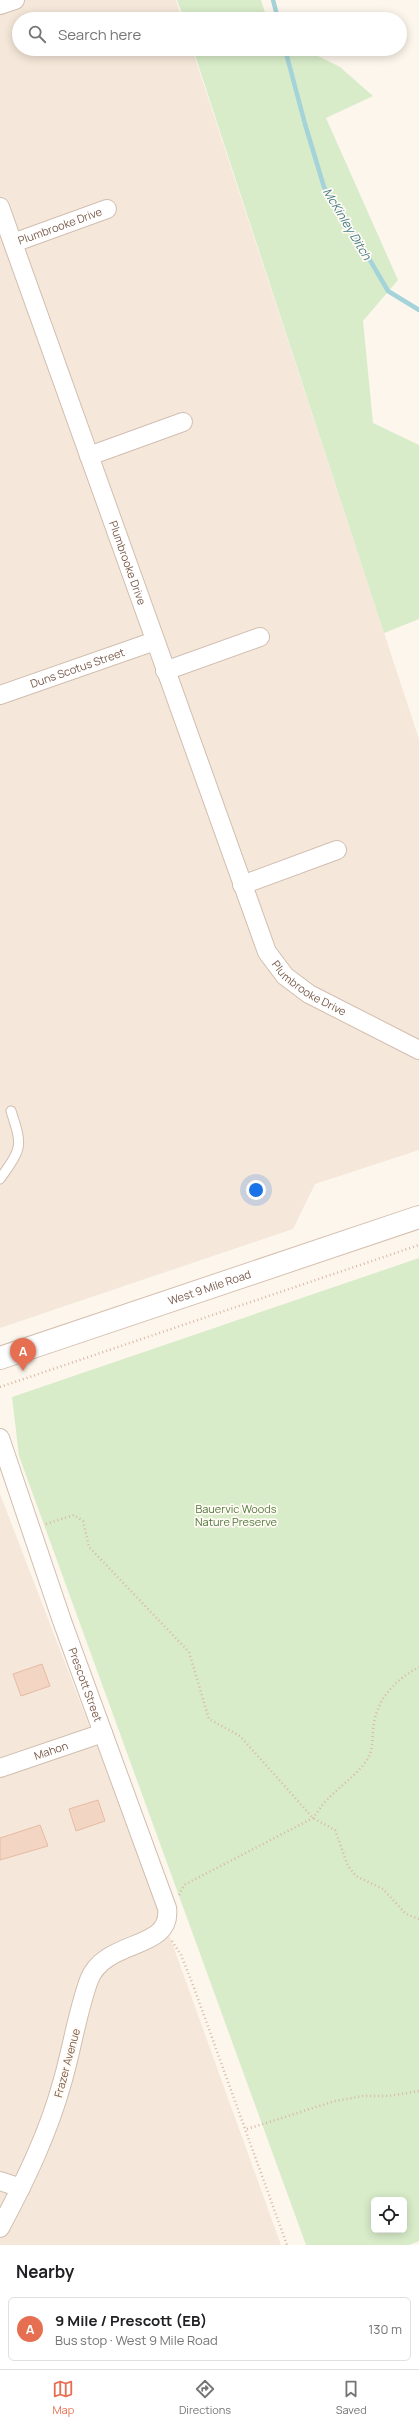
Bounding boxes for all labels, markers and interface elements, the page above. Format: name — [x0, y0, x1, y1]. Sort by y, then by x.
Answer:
search box — [12, 12, 407, 56]
icon: search — [26, 23, 48, 45]
text: Search here — [58, 24, 141, 45]
water label: McKinley Ditch — [319, 184, 376, 264]
street label: Plumbrooke Drive — [16, 203, 104, 248]
street label: Plumbrooke Drive — [106, 519, 150, 607]
street label: Duns Scotus Street — [28, 644, 126, 691]
street label: Plumbrooke Drive — [269, 957, 349, 1019]
your location — [246, 1180, 266, 1200]
street label: West 9 Mile Road — [166, 1266, 253, 1308]
pin: A — [10, 1338, 36, 1371]
park label: Bauervic Woods Nature Preserve — [195, 1501, 278, 1529]
street label: Prescott Street — [65, 1645, 106, 1724]
street label: Mahon — [32, 1737, 70, 1763]
street label: Frazer Avenue — [50, 2026, 83, 2099]
map controls — [371, 2197, 407, 2233]
button: locate — [371, 2197, 407, 2233]
text: Nearby — [16, 2260, 74, 2283]
text: 9 Mile / Prescott (EB) — [55, 2310, 207, 2331]
text: A — [26, 2320, 34, 2338]
text: 130 m — [368, 2320, 402, 2338]
text: Bus stop · West 9 Mile Road — [55, 2331, 218, 2349]
tab: Map — [52, 2378, 74, 2417]
tab: Directions — [179, 2378, 231, 2417]
tab: Saved — [336, 2378, 367, 2417]

